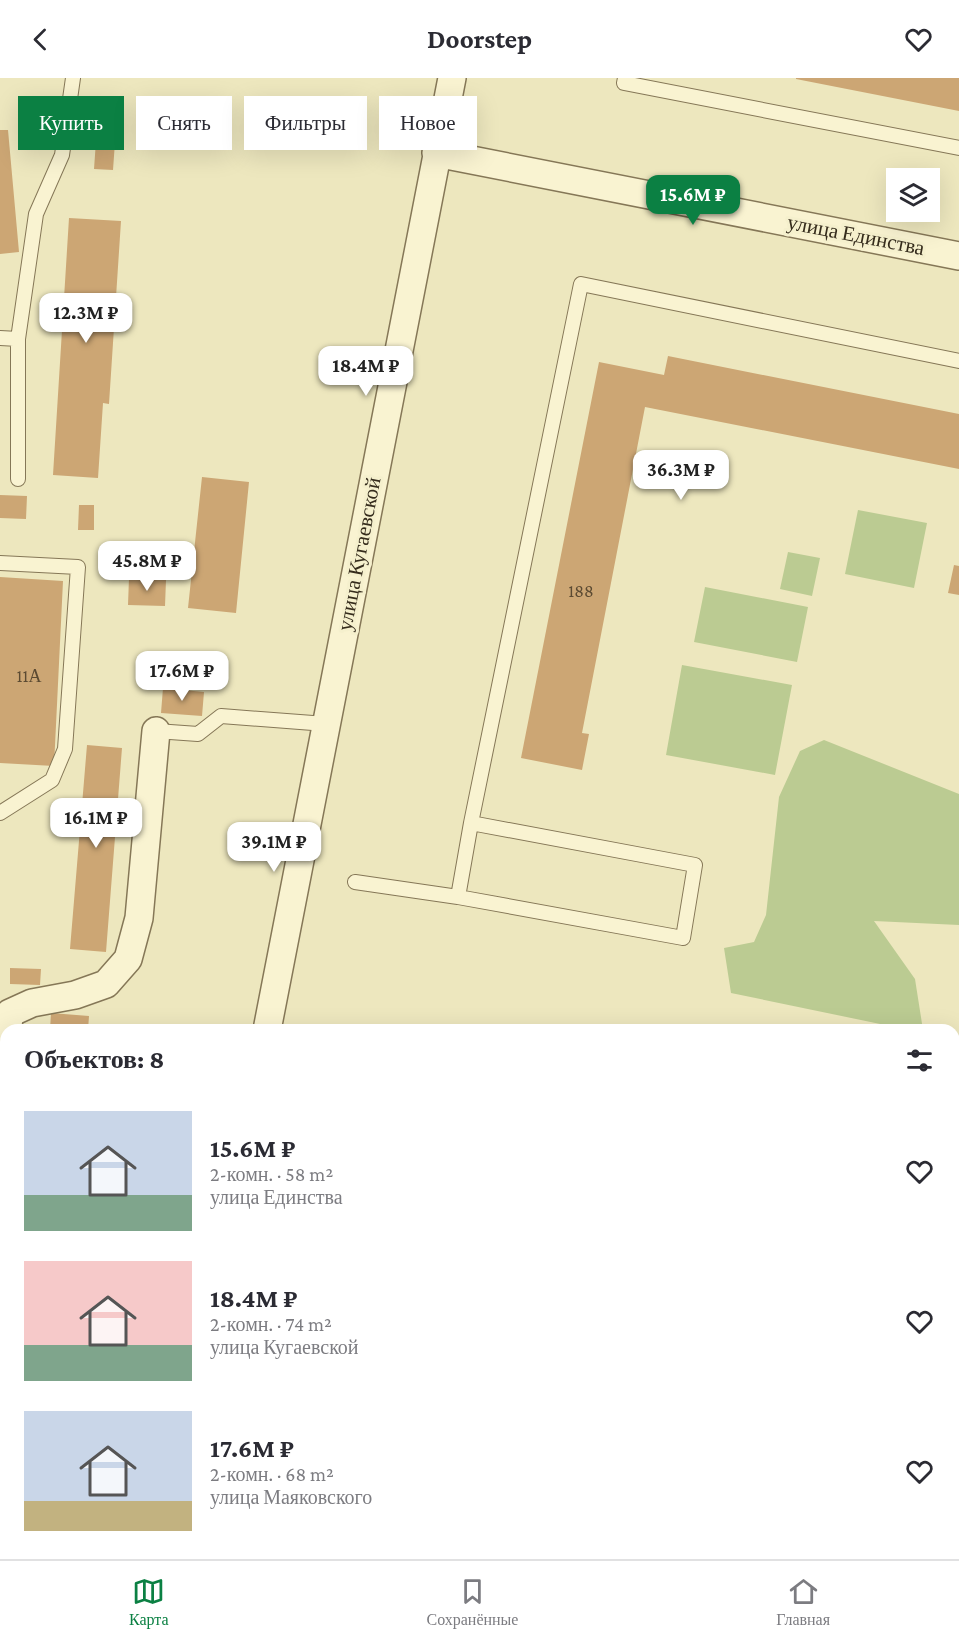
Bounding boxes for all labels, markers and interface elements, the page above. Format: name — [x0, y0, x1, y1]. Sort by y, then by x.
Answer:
icon: back — [24, 23, 57, 56]
icon: heart — [902, 23, 935, 56]
text: Doorstep — [427, 24, 532, 54]
chip: Купить — [18, 96, 124, 150]
chip: Снять — [136, 96, 232, 150]
chip: Фильтры — [244, 96, 367, 150]
chip: Новое — [379, 96, 477, 150]
map controls — [886, 168, 940, 222]
button: layers — [886, 168, 940, 222]
pin: 15.6M ₽ — [638, 175, 748, 226]
text: 15.6M ₽ — [660, 183, 726, 205]
street label: улица Единства — [785, 210, 927, 260]
pin: 12.3M ₽ — [31, 293, 141, 344]
text: 12.3M ₽ — [53, 301, 119, 323]
pin: 18.4M ₽ — [311, 346, 421, 397]
text: 18.4M ₽ — [332, 354, 400, 376]
pin: 36.3M ₽ — [626, 450, 736, 501]
text: 36.3M ₽ — [647, 458, 715, 480]
street label: улица Кугаевской — [332, 475, 386, 633]
pin: 45.8M ₽ — [92, 541, 202, 592]
text: 45.8M ₽ — [112, 549, 182, 571]
house number: 188 — [568, 581, 594, 601]
pin: 17.6M ₽ — [127, 651, 237, 702]
text: 17.6M ₽ — [150, 659, 214, 681]
house number: 11А — [17, 666, 41, 686]
pin: 16.1M ₽ — [41, 798, 151, 849]
text: 16.1M ₽ — [64, 806, 128, 828]
pin: 39.1M ₽ — [219, 822, 329, 873]
text: 39.1M ₽ — [241, 830, 307, 852]
icon: filters — [903, 1044, 936, 1077]
text: Объектов: 8 — [24, 1045, 164, 1074]
text: 15.6M ₽ — [210, 1134, 296, 1163]
icon: home — [72, 1135, 144, 1207]
icon: heart — [903, 1155, 936, 1188]
text: 2-комн. · 58 m² — [210, 1163, 333, 1185]
text: улица Единства — [210, 1186, 343, 1208]
text: 18.4M ₽ — [210, 1284, 298, 1313]
icon: home — [72, 1285, 144, 1357]
icon: heart — [903, 1305, 936, 1338]
text: 2-комн. · 74 m² — [210, 1313, 332, 1335]
text: улица Кугаевской — [210, 1336, 359, 1358]
text: 17.6M ₽ — [210, 1434, 294, 1463]
icon: home — [72, 1435, 144, 1507]
icon: heart — [903, 1455, 936, 1488]
text: 2-комн. · 68 m² — [210, 1463, 334, 1485]
text: улица Маяковского — [210, 1486, 372, 1508]
tab: Карта — [129, 1575, 169, 1629]
tab: Сохранённые — [426, 1575, 518, 1629]
tab: Главная — [776, 1575, 830, 1629]

